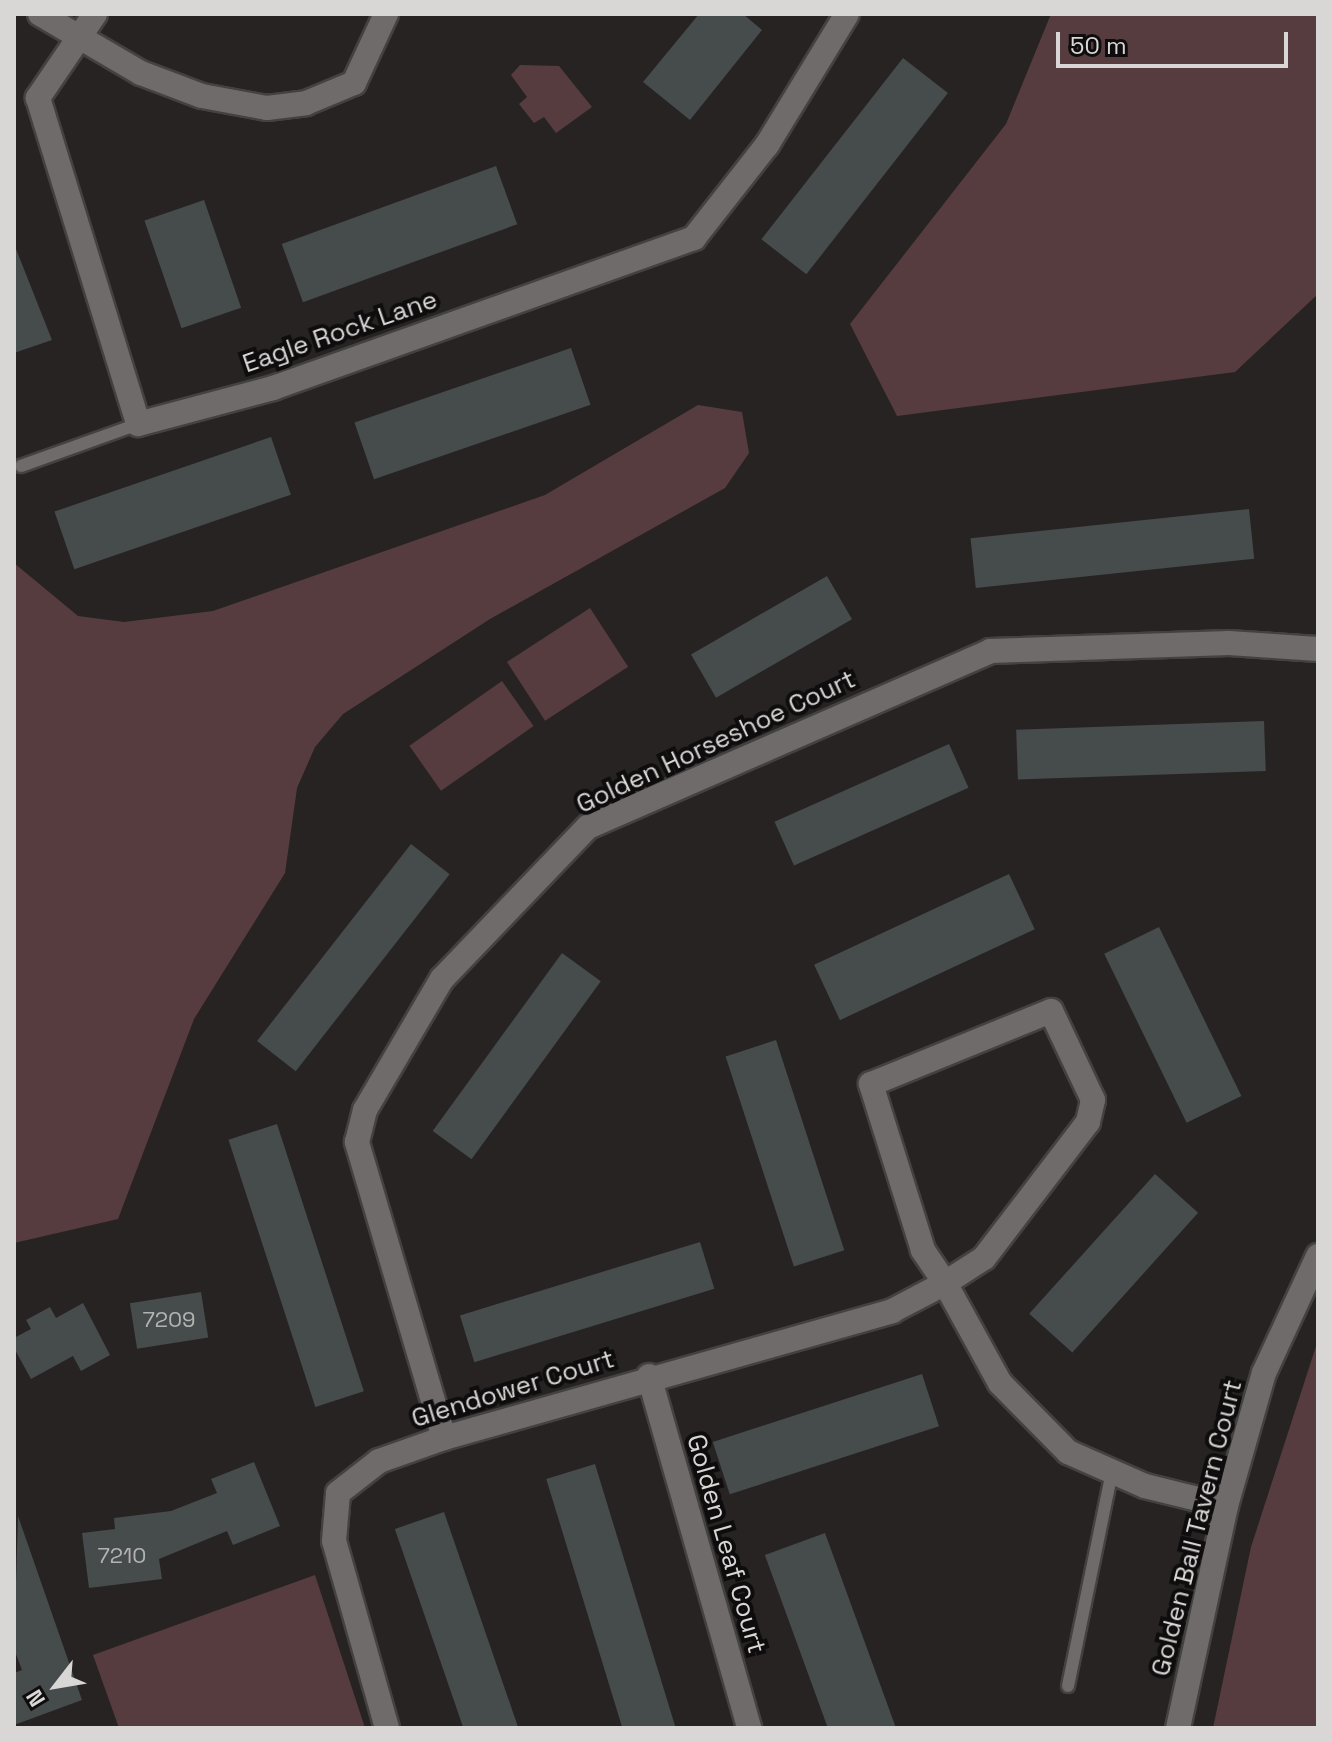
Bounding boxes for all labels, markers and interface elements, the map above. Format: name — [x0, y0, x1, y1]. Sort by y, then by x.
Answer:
scale bar — [1060, 16, 1292, 66]
text: 50 m — [1070, 30, 1127, 61]
street label: Eagle Rock Lane — [239, 284, 441, 380]
street label: Golden Horseshoe Court — [571, 664, 861, 820]
house number: 7209 — [142, 1307, 196, 1333]
street label: Glendower Court — [408, 1343, 618, 1435]
street label: Golden Ball Tavern Court — [1145, 1376, 1249, 1680]
street label: Golden Leaf Court — [680, 1431, 772, 1657]
house number: 7210 — [98, 1543, 146, 1569]
north arrow — [16, 1646, 96, 1726]
text: N — [20, 1685, 51, 1712]

